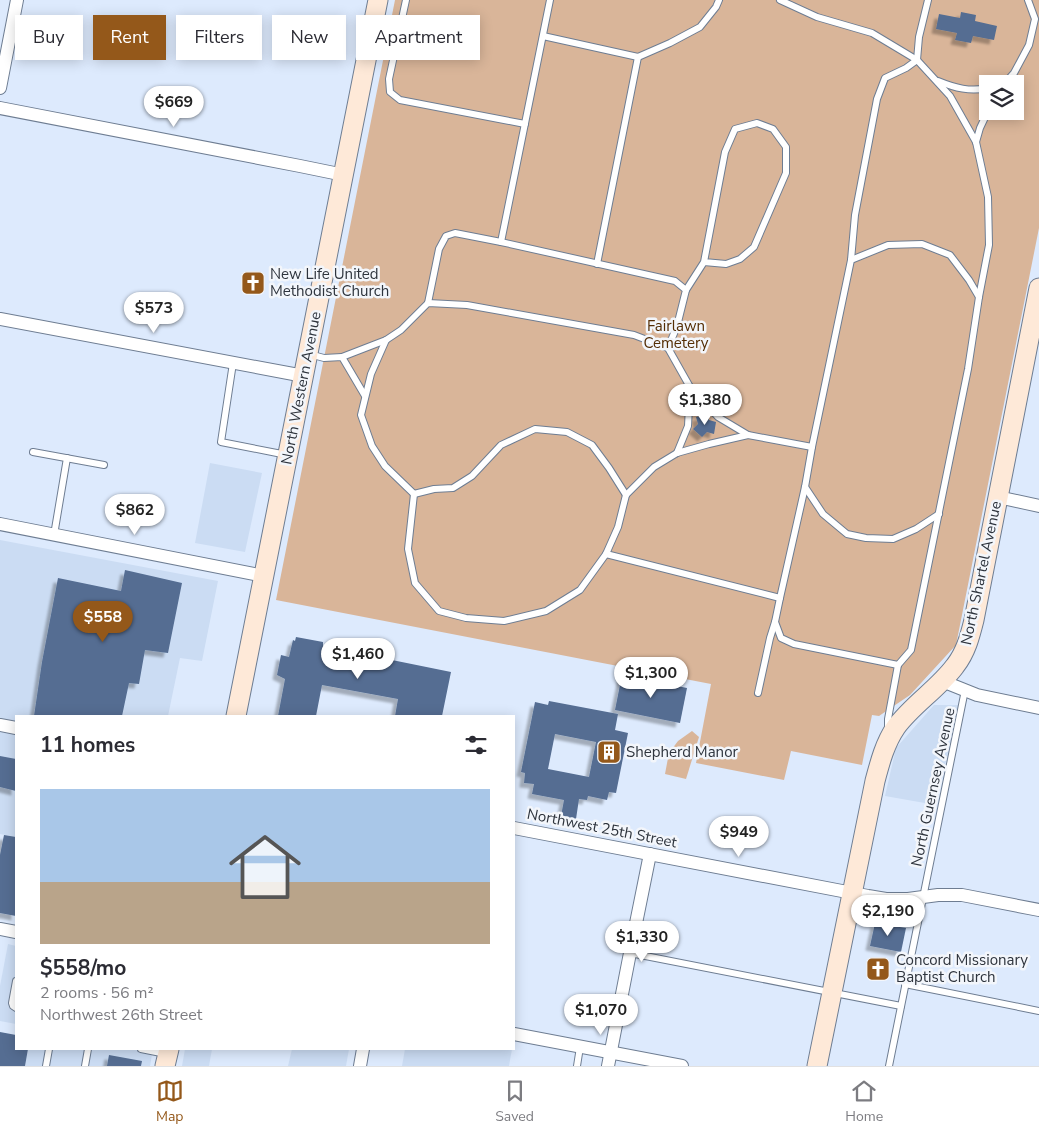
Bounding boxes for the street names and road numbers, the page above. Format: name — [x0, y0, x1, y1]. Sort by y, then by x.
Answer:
street label: North Western Avenue — [276, 310, 326, 466]
street label: North Shartel Avenue — [956, 499, 1006, 647]
street label: North Guernsey Avenue — [906, 706, 960, 868]
street label: Northwest 25th Street — [525, 804, 679, 852]

